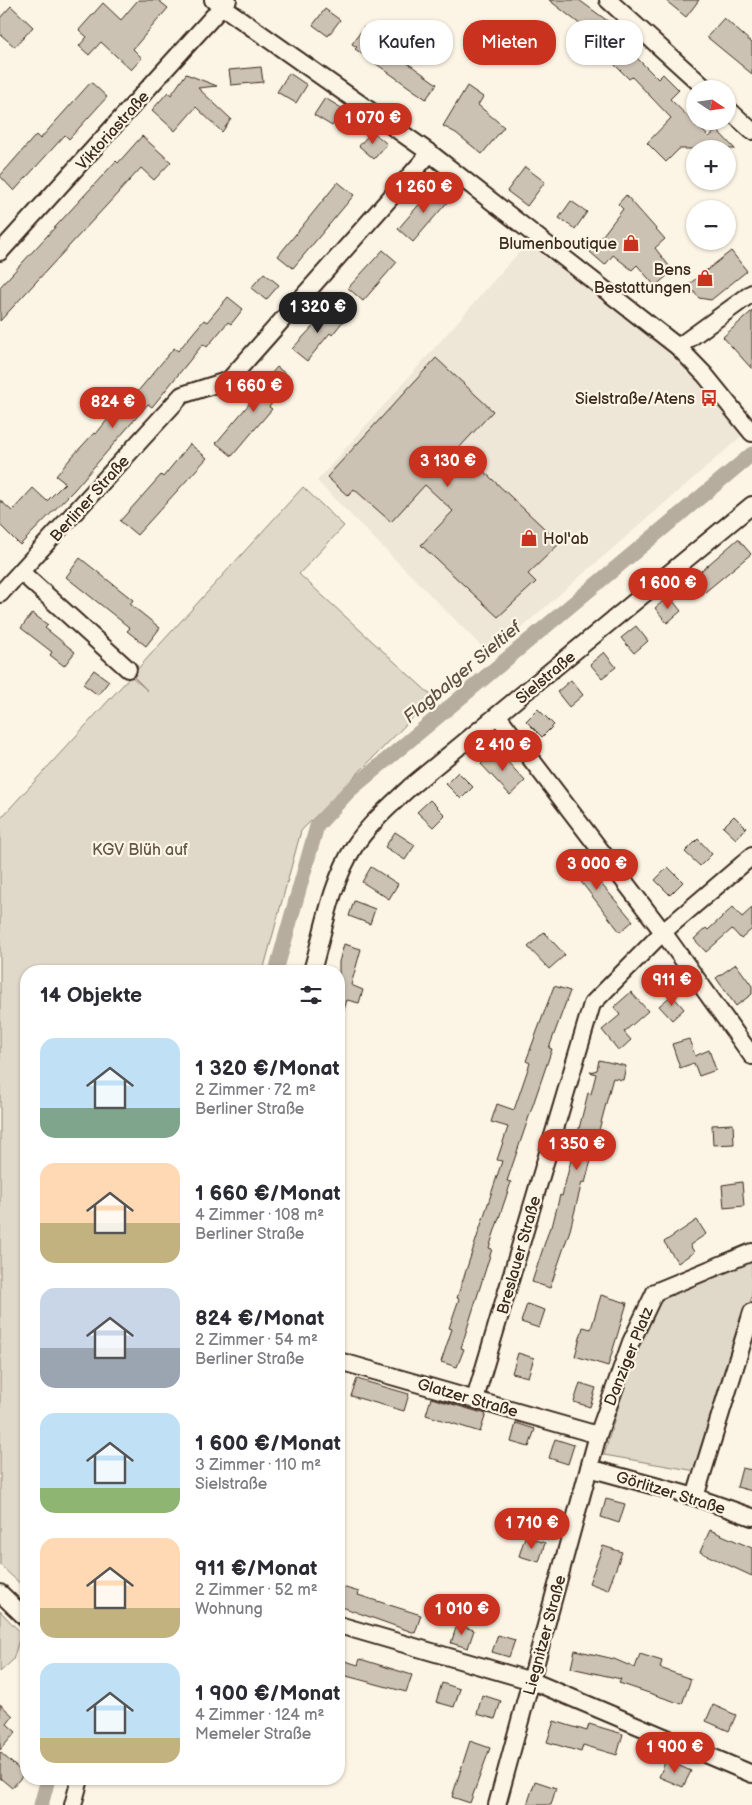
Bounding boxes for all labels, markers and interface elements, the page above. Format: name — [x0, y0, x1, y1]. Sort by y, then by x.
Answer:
chip: Kaufen — [360, 20, 453, 65]
chip: Mieten — [463, 20, 556, 65]
chip: Filter — [566, 20, 643, 65]
north arrow — [686, 80, 736, 130]
map controls — [686, 80, 736, 250]
street label: Viktoriastraße — [73, 87, 154, 174]
pin: 1 070 € — [327, 102, 419, 145]
text: 1 070 € — [345, 109, 401, 128]
button: + — [686, 140, 736, 190]
pin: 1 260 € — [378, 172, 470, 214]
text: 1 260 € — [396, 178, 452, 197]
button: − — [686, 200, 736, 250]
shop icon: Blumenboutique — [621, 233, 641, 253]
place label: Blumenboutique — [498, 235, 618, 254]
place label: Bens Bestattungen — [594, 261, 691, 298]
shop icon: Bens Bestattungen — [695, 268, 715, 288]
pin: 1 320 € — [272, 292, 364, 334]
text: 1 320 € — [290, 298, 346, 317]
pin: 1 660 € — [208, 370, 300, 413]
text: 1 660 € — [226, 377, 282, 396]
pin: 824 € — [78, 386, 148, 429]
bus stop icon: Sielstraße/Atens — [699, 388, 719, 408]
place label: Sielstraße/Atens — [575, 390, 695, 409]
text: 824 € — [91, 393, 135, 412]
pin: 3 130 € — [402, 446, 494, 488]
street label: Berliner Straße — [46, 452, 134, 546]
text: 3 130 € — [420, 452, 476, 471]
shop icon: Hol'ab — [519, 528, 539, 548]
place label: Hol'ab — [543, 530, 589, 549]
pin: 1 600 € — [622, 568, 714, 610]
text: 1 600 € — [639, 574, 697, 593]
water label: Flagbalger Sieltief — [399, 615, 527, 728]
street label: Sielstraße — [512, 647, 580, 709]
pin: 2 410 € — [457, 730, 549, 772]
text: 2 410 € — [475, 736, 531, 755]
park label: KGV Blüh auf — [92, 841, 188, 860]
pin: 3 000 € — [551, 848, 643, 891]
text: 3 000 € — [567, 855, 627, 874]
pin: 911 € — [637, 964, 707, 1007]
text: 911 € — [652, 971, 692, 990]
icon: filters — [297, 981, 325, 1009]
text: 14 Objekte — [40, 983, 142, 1008]
text: 1 320 €/Monat — [195, 1056, 339, 1081]
icon: home — [80, 1058, 140, 1118]
text: 2 Zimmer · 72 m² — [195, 1081, 316, 1100]
text: Berliner Straße — [195, 1100, 304, 1119]
pin: 1 350 € — [531, 1128, 623, 1171]
text: 1 350 € — [549, 1135, 605, 1154]
text: 1 660 €/Monat — [195, 1181, 340, 1206]
icon: home — [80, 1183, 140, 1243]
street label: Breslauer Straße — [493, 1194, 546, 1317]
text: 4 Zimmer · 108 m² — [195, 1206, 324, 1225]
text: Berliner Straße — [195, 1225, 304, 1244]
street label: Danziger Platz — [601, 1304, 658, 1409]
text: 824 €/Monat — [195, 1306, 324, 1331]
icon: home — [80, 1308, 140, 1368]
text: 2 Zimmer · 54 m² — [195, 1331, 318, 1350]
text: Berliner Straße — [195, 1350, 304, 1369]
street label: Glatzer Straße — [415, 1375, 520, 1422]
text: 1 600 €/Monat — [195, 1431, 341, 1456]
icon: home — [80, 1433, 140, 1493]
text: 3 Zimmer · 110 m² — [195, 1456, 321, 1475]
street label: Görlitzer Straße — [614, 1468, 728, 1519]
text: Sielstraße — [195, 1475, 267, 1494]
pin: 1 710 € — [486, 1508, 578, 1550]
text: 1 710 € — [506, 1514, 558, 1533]
text: 911 €/Monat — [195, 1556, 317, 1581]
icon: home — [80, 1558, 140, 1618]
street label: Liegnitzer Straße — [520, 1573, 571, 1698]
text: 2 Zimmer · 52 m² — [195, 1581, 318, 1600]
pin: 1 010 € — [416, 1594, 508, 1636]
text: Wohnung — [195, 1600, 263, 1619]
text: 1 010 € — [435, 1600, 489, 1619]
text: 1 900 €/Monat — [195, 1681, 340, 1706]
icon: home — [80, 1683, 140, 1743]
text: 4 Zimmer · 124 m² — [195, 1706, 324, 1725]
text: Memeler Straße — [195, 1725, 311, 1744]
pin: 1 900 € — [629, 1732, 721, 1774]
text: 1 900 € — [647, 1738, 703, 1757]

